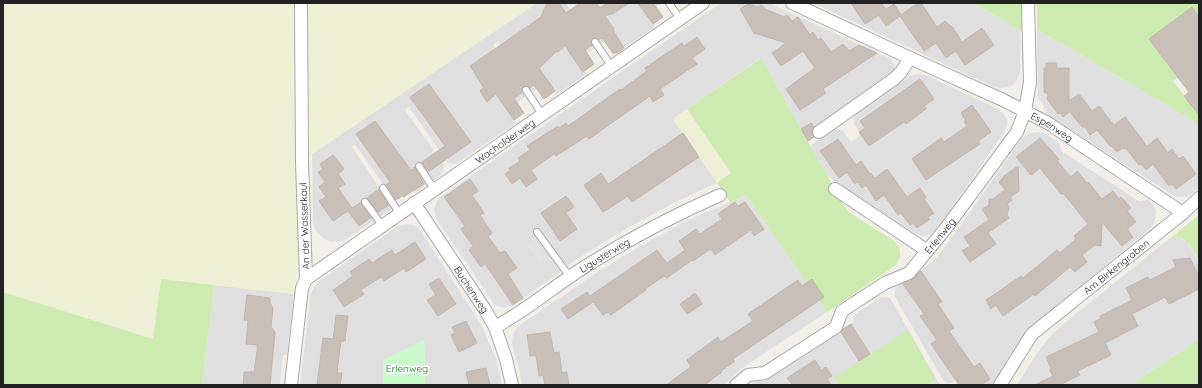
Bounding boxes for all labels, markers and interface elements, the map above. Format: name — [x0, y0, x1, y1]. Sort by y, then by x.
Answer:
street label: Espenweg — [1028, 109, 1075, 145]
street label: Wacholderweg — [472, 116, 538, 167]
street label: An der Wasserkaul — [296, 182, 313, 270]
street label: Erlenweg — [921, 215, 958, 257]
street label: Ligusterweg — [577, 235, 632, 276]
street label: Am Birkengraben — [1081, 237, 1152, 297]
street label: Buchenweg — [451, 264, 492, 316]
park label: Erlenweg — [386, 362, 428, 375]

